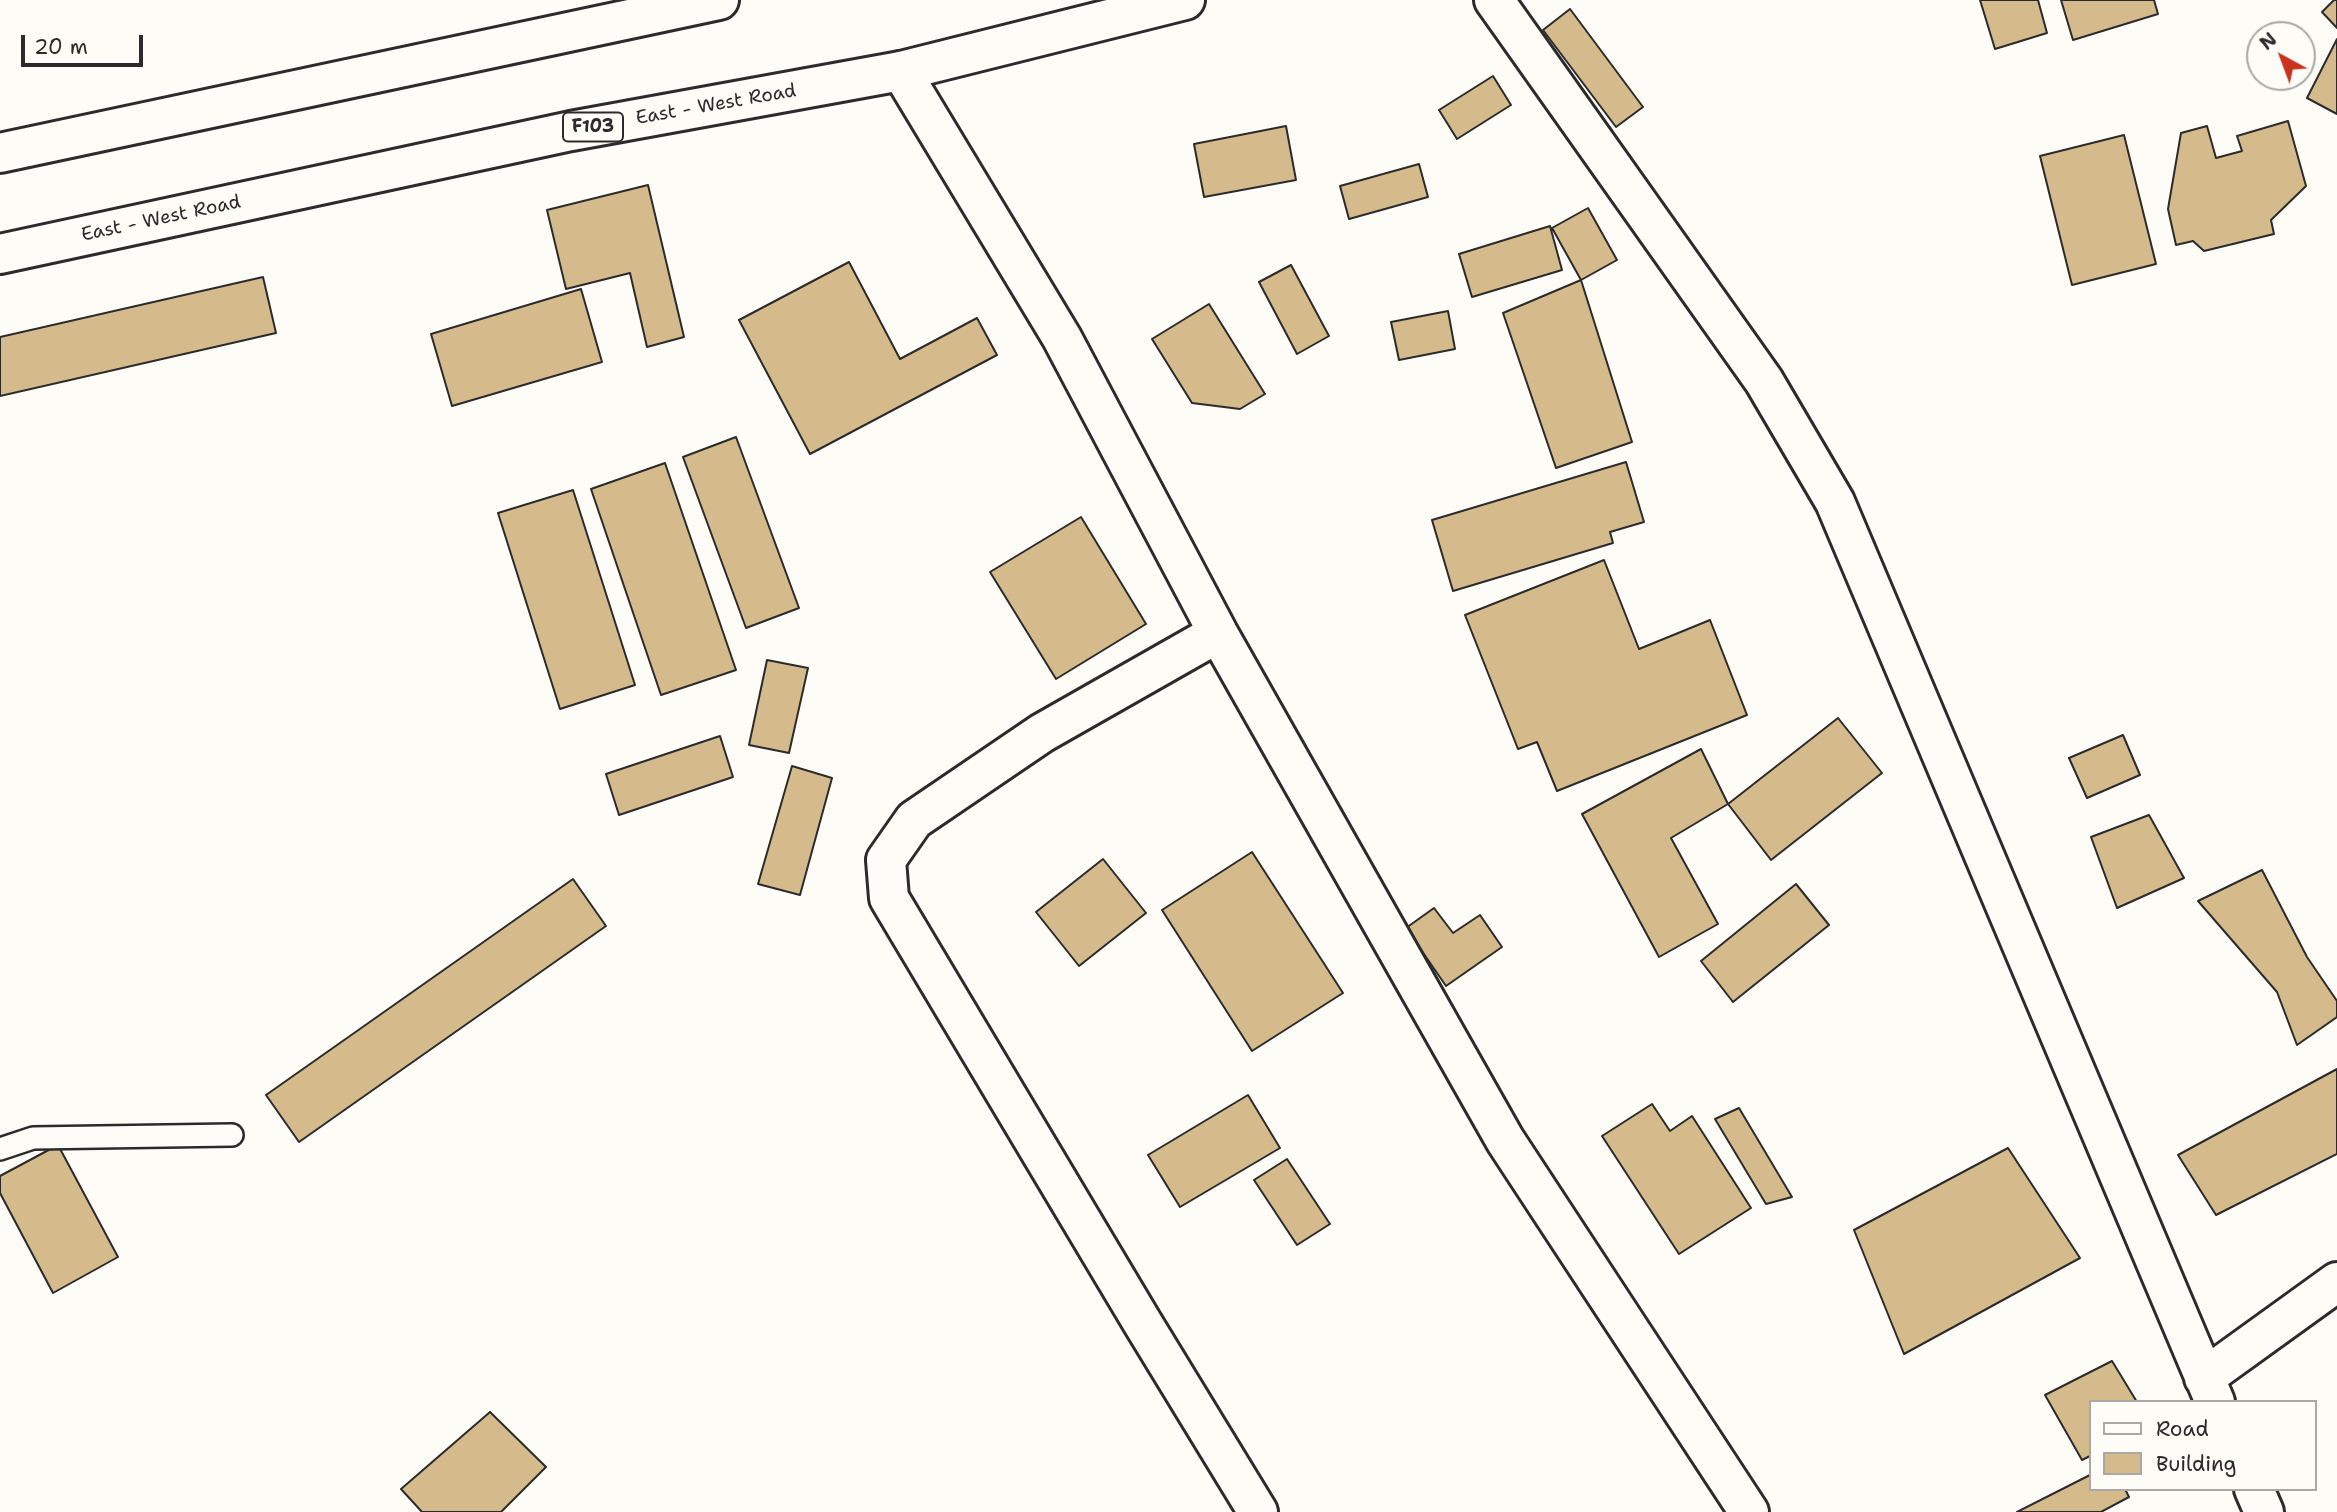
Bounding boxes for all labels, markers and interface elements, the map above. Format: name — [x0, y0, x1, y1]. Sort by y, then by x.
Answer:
scale bar — [24, 21, 147, 65]
north arrow — [2246, 21, 2316, 91]
text: N — [2254, 27, 2282, 56]
text: 20 m — [34, 33, 88, 61]
street label: East - West Road — [634, 80, 798, 130]
road number: F103 — [563, 112, 623, 142]
street label: East - West Road — [79, 191, 243, 247]
legend — [2088, 1400, 2316, 1491]
text: Road — [2156, 1415, 2209, 1443]
text: Building — [2156, 1450, 2236, 1478]

